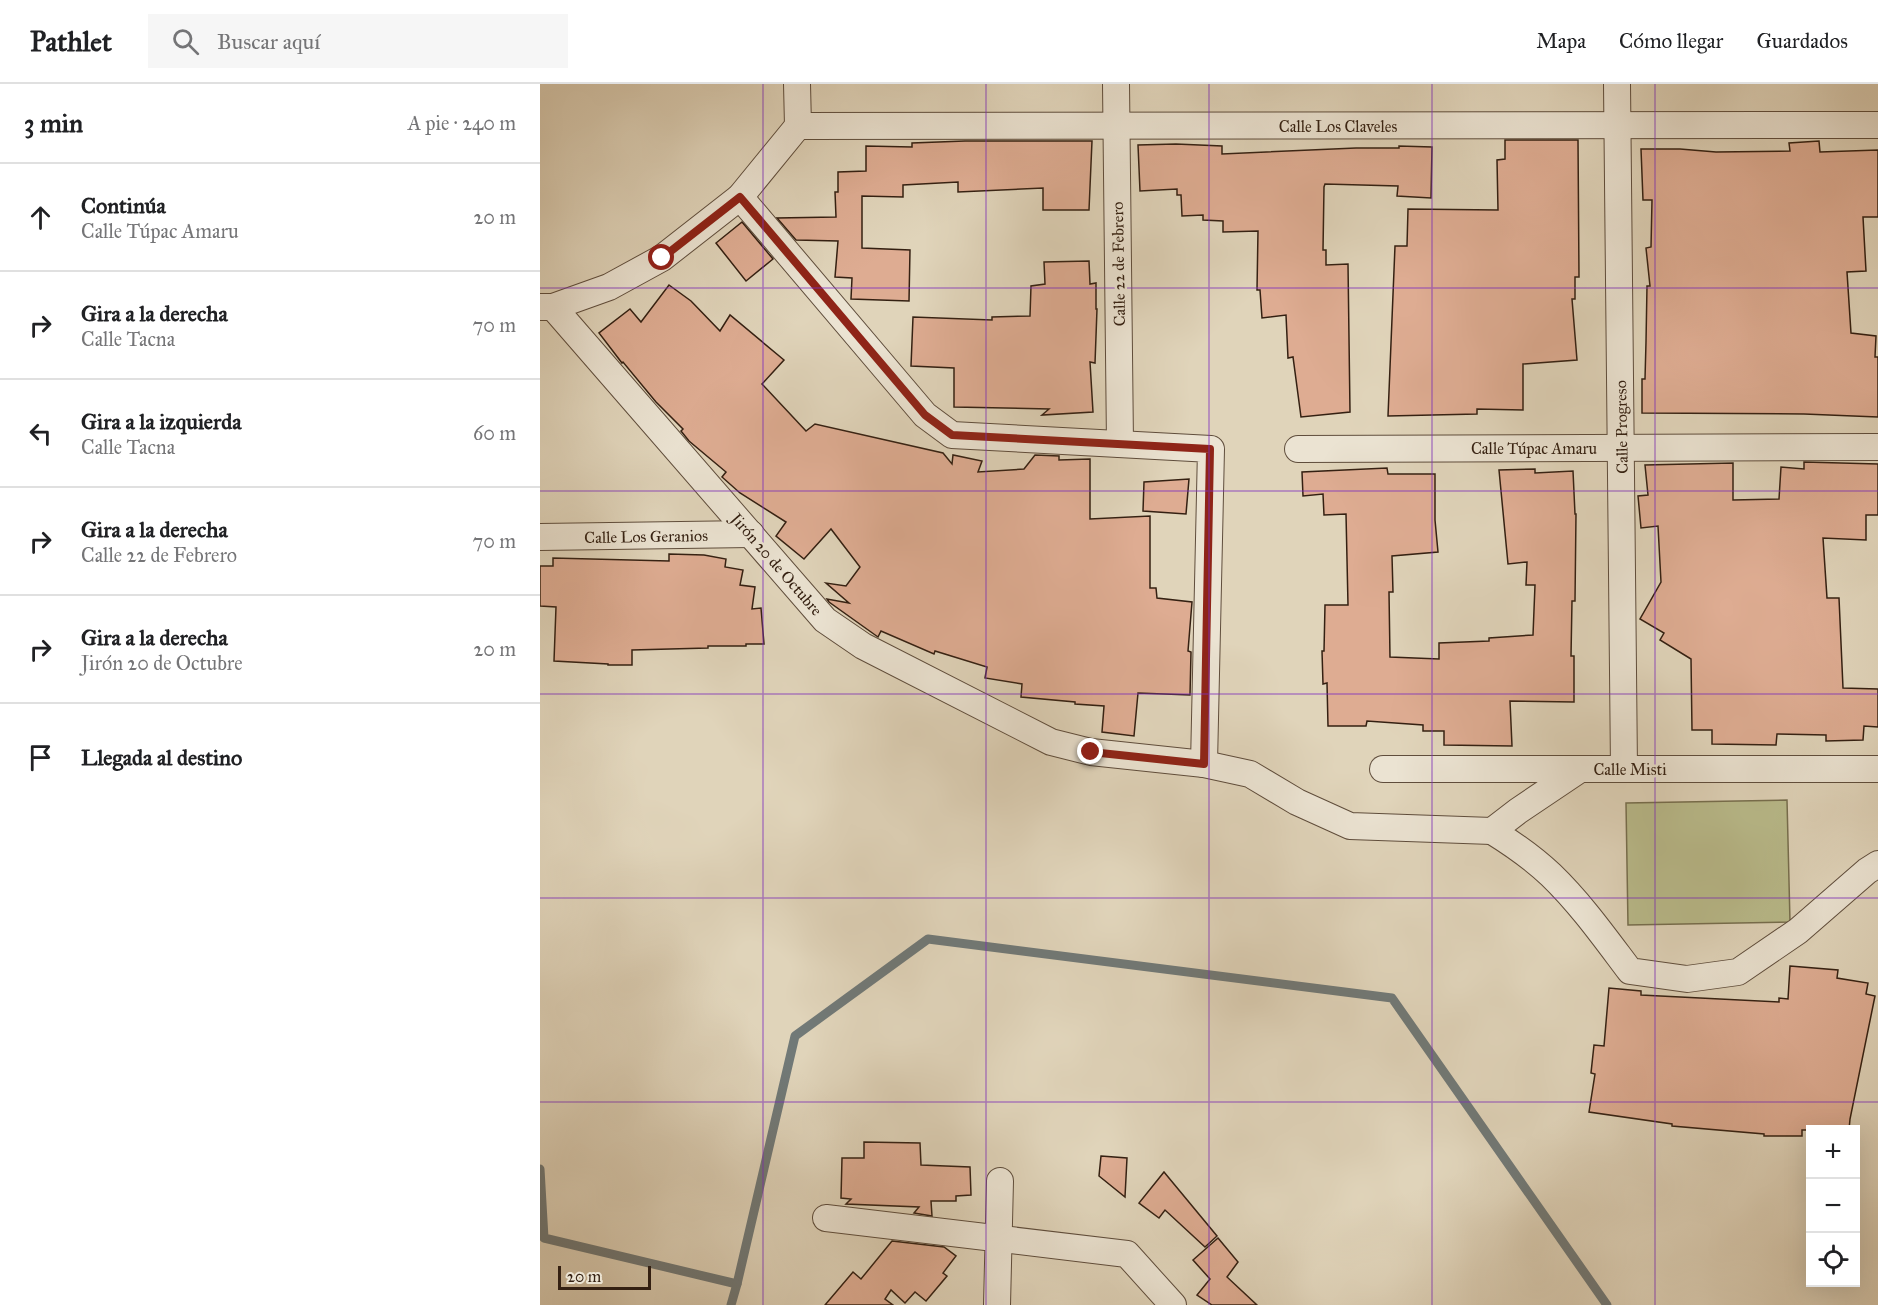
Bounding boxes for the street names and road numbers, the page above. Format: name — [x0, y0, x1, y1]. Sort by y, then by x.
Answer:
street label: Calle Los Claveles — [1279, 117, 1397, 136]
street label: Calle 22 de Febrero — [1108, 201, 1129, 327]
street label: Calle Progreso — [1611, 380, 1633, 474]
street label: Calle Túpac Amaru — [1471, 439, 1598, 458]
street label: Jirón 20 de Octubre — [725, 508, 826, 620]
street label: Calle Los Geranios — [584, 526, 708, 547]
street label: Calle Misti — [1593, 760, 1667, 779]

